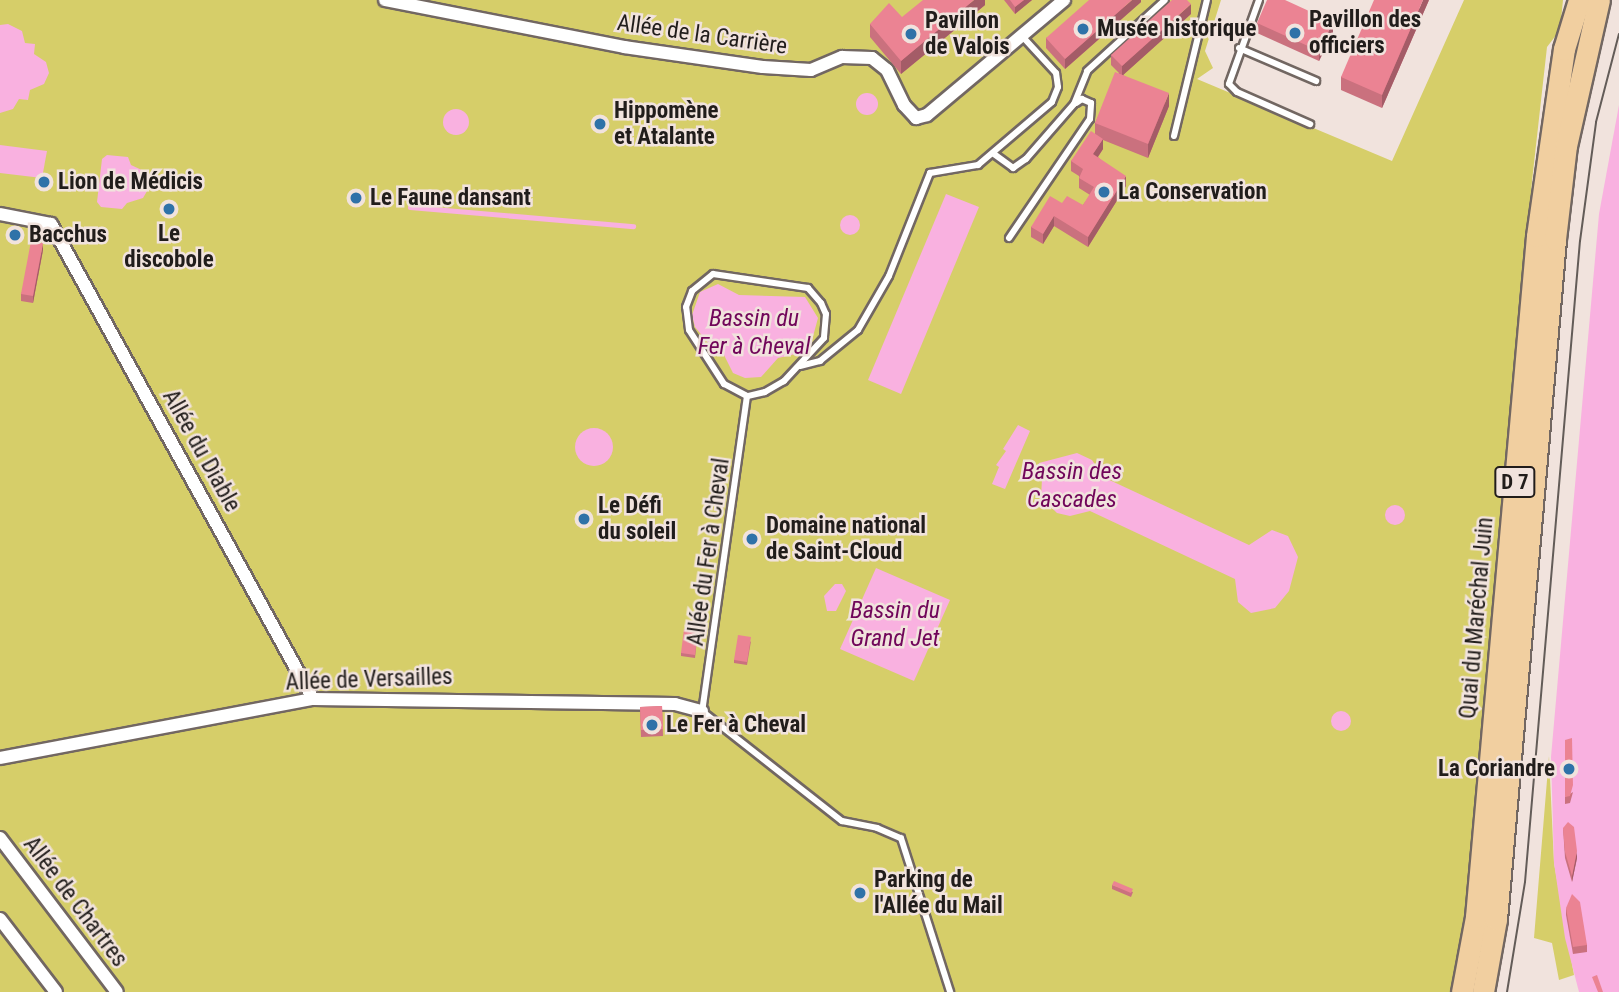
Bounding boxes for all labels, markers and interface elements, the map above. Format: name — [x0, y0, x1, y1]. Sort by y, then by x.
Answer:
place label: Pavillon des officiers — [1309, 6, 1421, 60]
place label: Pavillon de Valois — [925, 7, 1010, 61]
street label: Allée de la Carrière — [615, 9, 789, 61]
place label: Musée historique — [1097, 15, 1256, 43]
marker: Musée historique — [1075, 21, 1091, 37]
marker: Pavillon des officiers — [1287, 25, 1303, 41]
marker: Pavillon de Valois — [903, 26, 919, 42]
place label: Hippomène et Atalante — [614, 97, 719, 151]
marker: Hippomène et Atalante — [592, 116, 608, 132]
place label: Lion de Médicis — [58, 168, 203, 196]
marker: Lion de Médicis — [36, 174, 52, 190]
place label: La Conservation — [1118, 178, 1267, 206]
place label: Le Faune dansant — [370, 184, 531, 212]
marker: La Conservation — [1096, 184, 1112, 200]
marker: Le Faune dansant — [348, 190, 364, 206]
marker: Le discobole — [161, 201, 177, 217]
place label: Le discobole — [124, 220, 214, 274]
place label: Bacchus — [29, 221, 107, 249]
marker: Bacchus — [7, 227, 23, 243]
water label: Bassin du Fer à Cheval — [698, 305, 810, 361]
street label: Allée du Diable — [156, 385, 246, 517]
street label: Allée du Fer à Cheval — [682, 456, 736, 648]
water label: Bassin des Cascades — [1022, 458, 1122, 514]
road number: D 7 — [1494, 464, 1536, 500]
place label: Le Défi du soleil — [598, 492, 676, 546]
marker: Le Défi du soleil — [576, 511, 592, 527]
place label: Domaine national de Saint-Cloud — [766, 512, 926, 566]
street label: Quai du Maréchal Juin — [1454, 516, 1500, 720]
marker: Domaine national de Saint-Cloud — [744, 531, 760, 547]
water label: Bassin du Grand Jet — [850, 597, 940, 653]
street label: Allée de Versailles — [285, 663, 453, 697]
place label: Le Fer à Cheval — [666, 711, 806, 739]
marker: Le Fer à Cheval — [644, 717, 660, 733]
place label: La Coriandre — [1438, 755, 1555, 783]
marker: La Coriandre — [1561, 761, 1577, 777]
street label: Allée de Chartres — [17, 832, 133, 972]
place label: Parking de l'Allée du Mail — [874, 866, 1003, 920]
marker: Parking de l'Allée du Mail — [852, 885, 868, 901]

